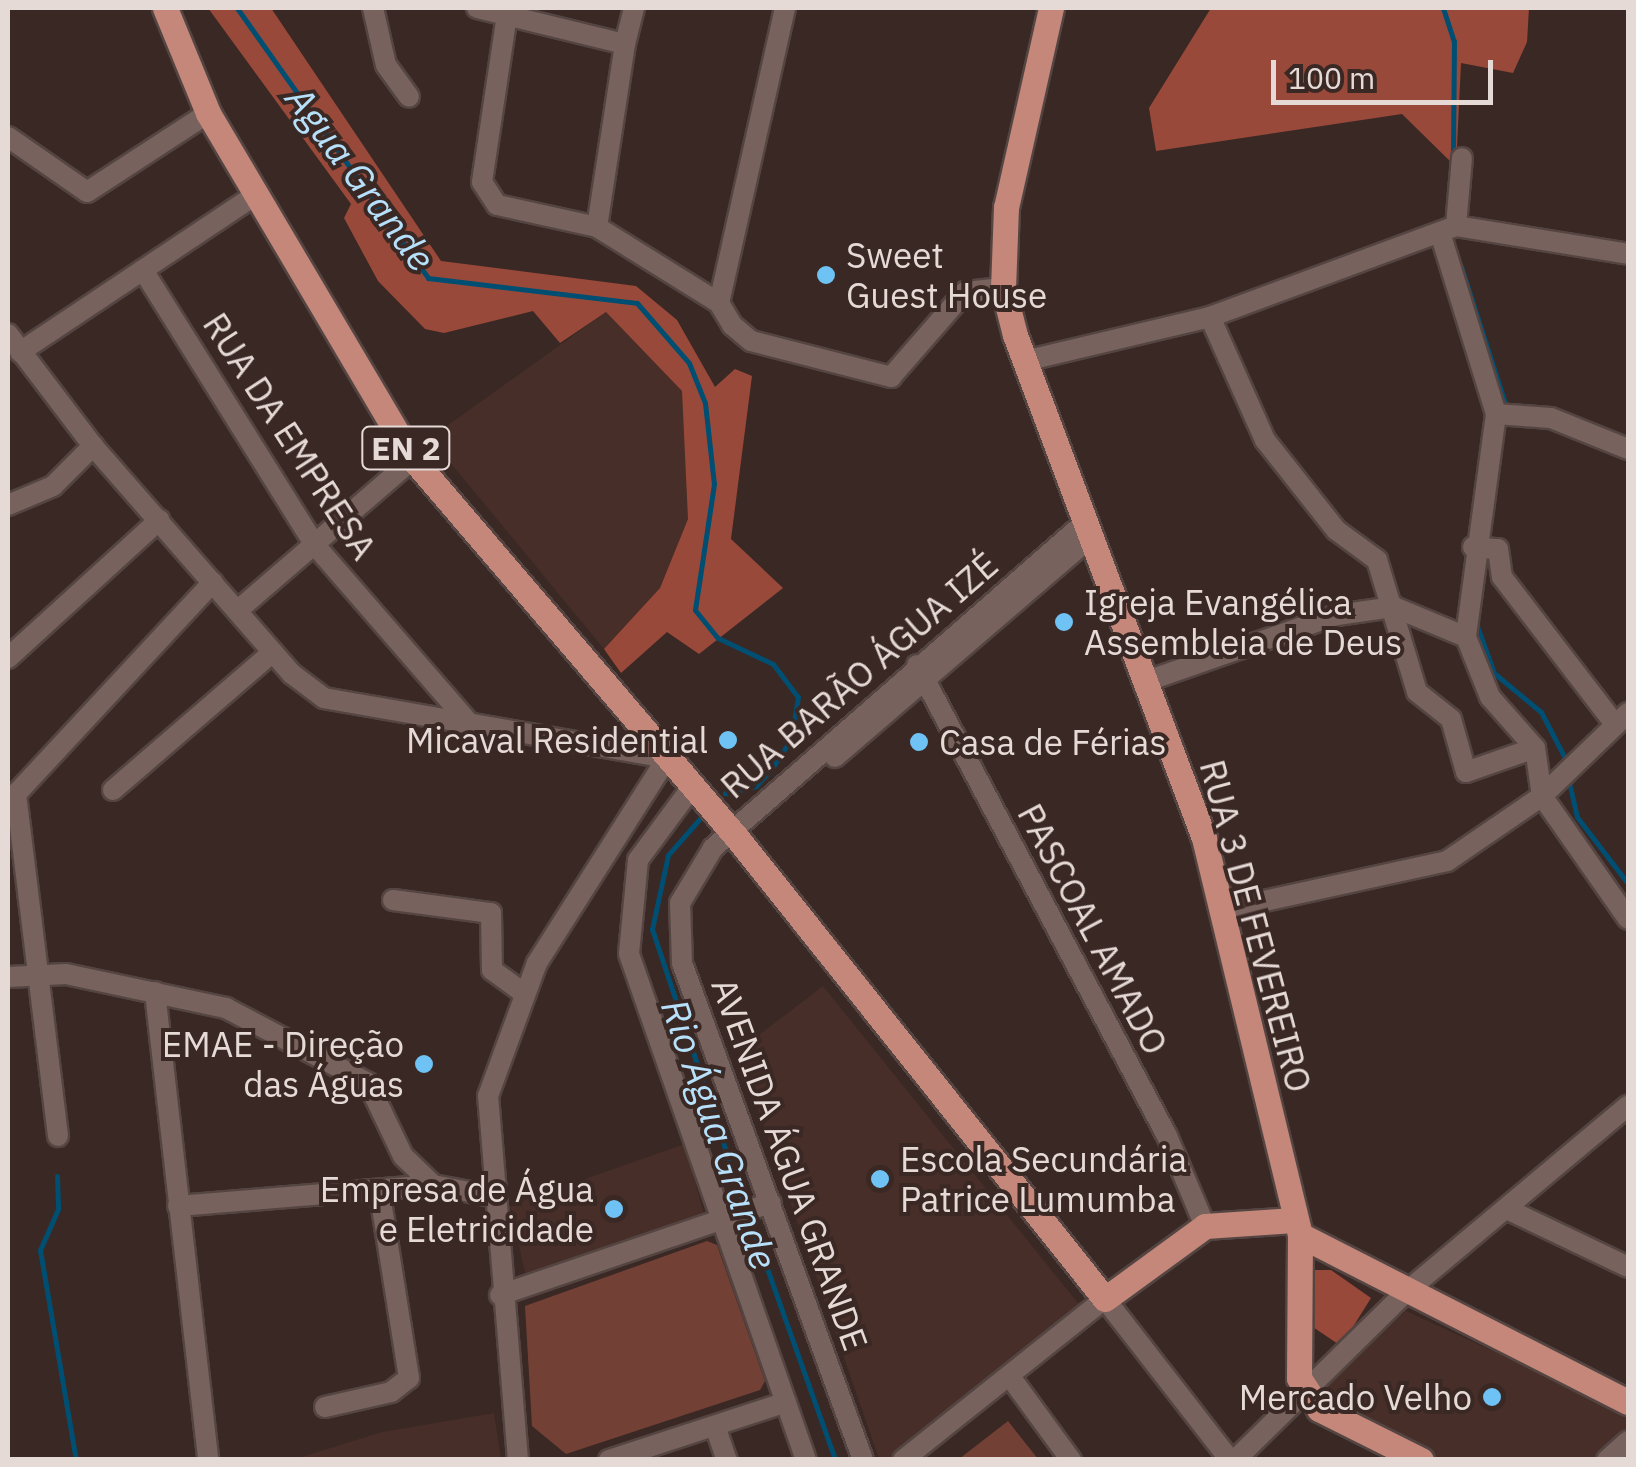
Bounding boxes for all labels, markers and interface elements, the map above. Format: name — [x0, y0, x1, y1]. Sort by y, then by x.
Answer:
scale bar — [1276, 40, 1498, 102]
text: 100 m — [1288, 58, 1375, 97]
water label: Agua Grande — [277, 77, 445, 279]
place label: Sweet Guest House — [846, 234, 1047, 316]
marker: Sweet Guest House — [815, 264, 837, 286]
street label: RUA DA EMPRESA — [195, 305, 385, 567]
road number: EN 2 — [361, 421, 451, 475]
street label: RUA BARÃO ÁGUA IZÉ — [712, 543, 1006, 807]
place label: Igreja Evangélica Assembleia de Deus — [1084, 581, 1402, 663]
marker: Igreja Evangélica Assembleia de Deus — [1053, 611, 1075, 633]
place label: Micaval Residential — [406, 719, 708, 761]
place label: Casa de Férias — [939, 721, 1166, 763]
marker: Micaval Residential — [717, 729, 739, 751]
marker: Casa de Férias — [908, 731, 930, 753]
street label: RUA 3 DE FEVEREIRO — [1191, 755, 1321, 1097]
street label: PASCOAL AMADO — [1009, 797, 1177, 1061]
street label: AVENIDA ÁGUA GRANDE — [703, 972, 877, 1356]
water label: Rio Água Grande — [652, 993, 788, 1275]
place label: EMAE - Direção das Águas — [162, 1023, 404, 1105]
marker: EMAE - Direção das Águas — [413, 1053, 435, 1075]
place label: Escola Secundária Patrice Lumumba — [900, 1138, 1187, 1220]
place label: Empresa de Água e Eletricidade — [320, 1168, 594, 1250]
marker: Escola Secundária Patrice Lumumba — [869, 1168, 891, 1190]
marker: Empresa de Água e Eletricidade — [603, 1198, 625, 1220]
place label: Mercado Velho — [1239, 1376, 1472, 1418]
marker: Mercado Velho — [1481, 1386, 1503, 1408]

